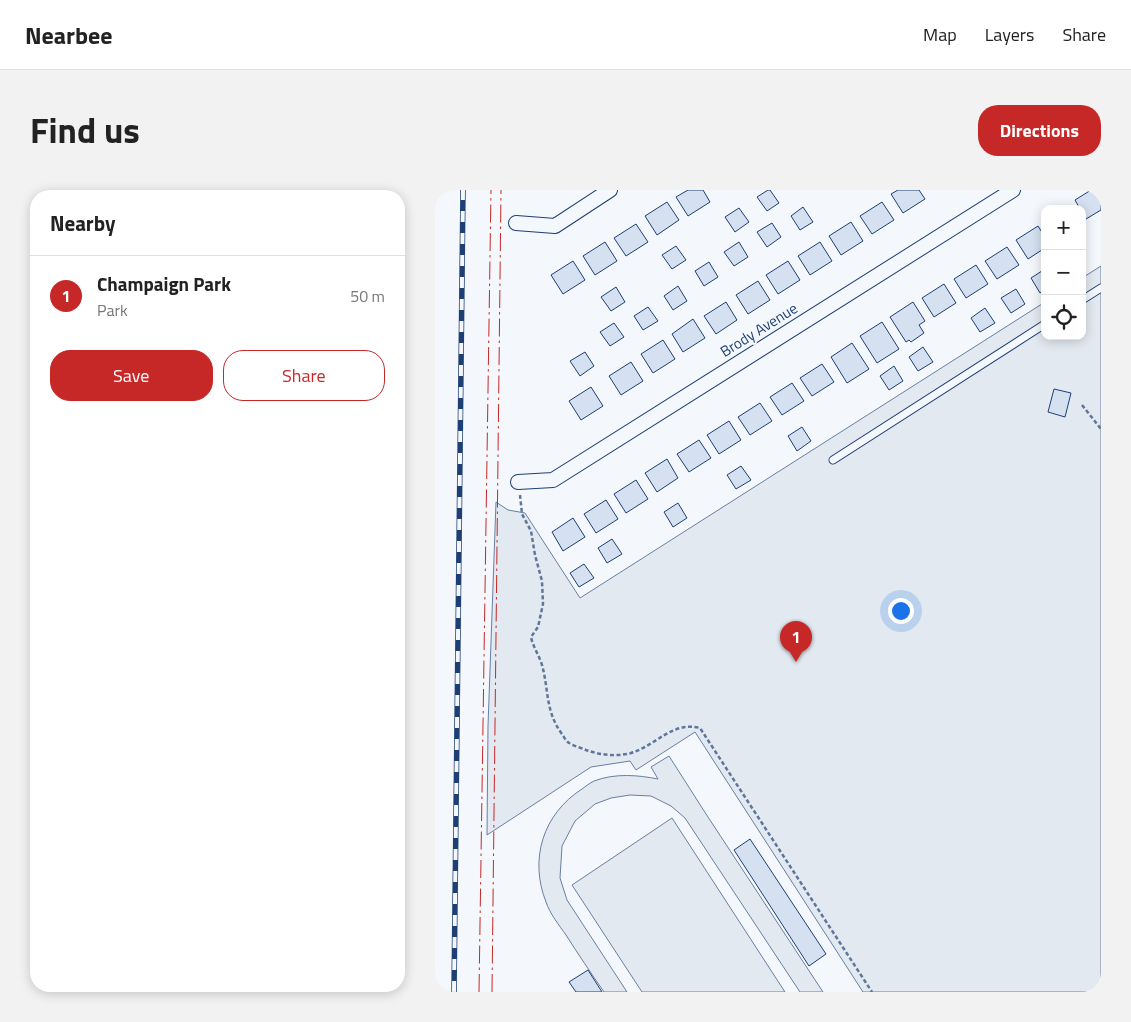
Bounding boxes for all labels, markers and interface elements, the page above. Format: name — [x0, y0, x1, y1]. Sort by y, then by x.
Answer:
text: Nearbee — [25, 17, 112, 53]
text: Map — [923, 21, 957, 48]
text: Layers — [985, 21, 1034, 48]
text: Share — [1062, 21, 1106, 48]
text: Find us — [30, 103, 140, 157]
button: Directions — [978, 105, 1101, 156]
map controls — [1041, 205, 1086, 340]
button: + — [1041, 205, 1086, 250]
text: Nearby — [50, 207, 115, 239]
button: − — [1041, 250, 1086, 295]
text: Champaign Park — [97, 269, 231, 298]
text: 1 — [62, 284, 70, 308]
text: 50 m — [350, 284, 385, 308]
button: locate — [1041, 295, 1086, 340]
street label: Brody Avenue — [715, 297, 802, 363]
text: Park — [97, 298, 128, 322]
button: Save — [50, 350, 213, 401]
button: Share — [223, 350, 385, 401]
your location — [888, 598, 914, 624]
pin: 1 — [780, 621, 812, 662]

